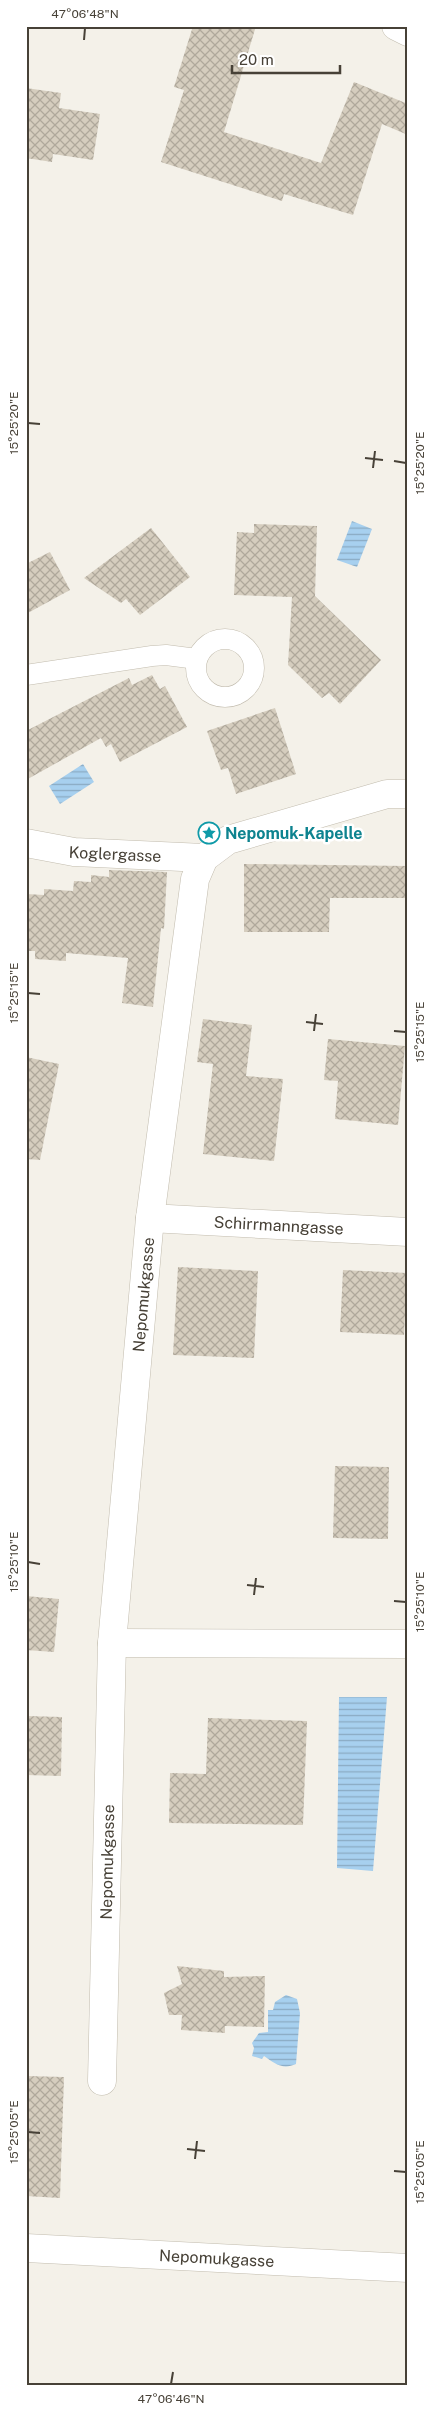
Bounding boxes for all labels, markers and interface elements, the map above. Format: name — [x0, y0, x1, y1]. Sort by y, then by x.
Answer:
text: 47°06'48"N — [51, 7, 119, 21]
scale bar — [232, 42, 339, 74]
text: 20 m — [239, 51, 274, 68]
text: 15°25'20"E — [7, 392, 21, 455]
text: 15°25'20"E — [413, 432, 427, 495]
place icon: Nepomuk-Kapelle — [197, 821, 221, 845]
place label: Nepomuk-Kapelle — [225, 824, 363, 843]
street label: Koglergasse — [68, 842, 162, 866]
text: 15°25'15"E — [7, 962, 21, 1024]
text: 15°25'15"E — [413, 1001, 427, 1063]
street label: Schirrmanngasse — [213, 1212, 344, 1238]
street label: Nepomukgasse — [129, 1236, 158, 1353]
text: 15°25'10"E — [7, 1532, 21, 1592]
text: 15°25'10"E — [413, 1572, 427, 1632]
street label: Nepomukgasse — [96, 1804, 118, 1920]
text: 15°25'05"E — [7, 2100, 21, 2164]
text: 15°25'05"E — [413, 2140, 427, 2204]
street label: Nepomukgasse — [159, 2245, 275, 2270]
text: 47°06'46"N — [137, 2392, 205, 2406]

